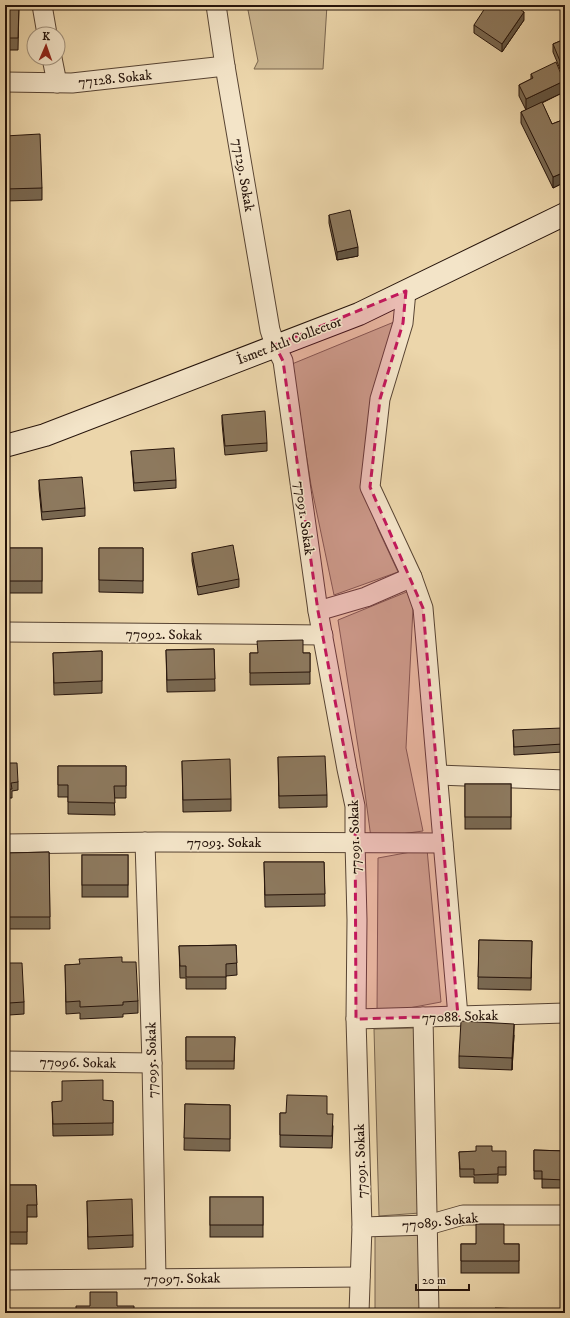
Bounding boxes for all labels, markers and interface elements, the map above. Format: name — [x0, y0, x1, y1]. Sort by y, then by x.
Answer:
north arrow — [26, 26, 66, 66]
text: K — [42, 30, 51, 44]
street label: 77128. Sokak — [77, 66, 153, 92]
street label: 77129. Sokak — [228, 137, 258, 213]
street label: İsmet Atlı Collector — [234, 312, 345, 369]
street label: 77091. Sokak — [290, 480, 318, 556]
street label: 77092. Sokak — [126, 625, 202, 645]
street label: 77091. Sokak — [345, 799, 365, 875]
street label: 77093. Sokak — [187, 834, 261, 852]
street label: 77088. Sokak — [421, 1007, 499, 1027]
street label: 77095. Sokak — [142, 1022, 162, 1098]
street label: 77096. Sokak — [39, 1053, 117, 1073]
street label: 77091. Sokak — [351, 1123, 371, 1199]
street label: 77089. Sokak — [401, 1209, 479, 1235]
scale bar — [416, 1266, 469, 1292]
street label: 77097. Sokak — [143, 1269, 221, 1289]
text: 20 m — [422, 1273, 446, 1288]

